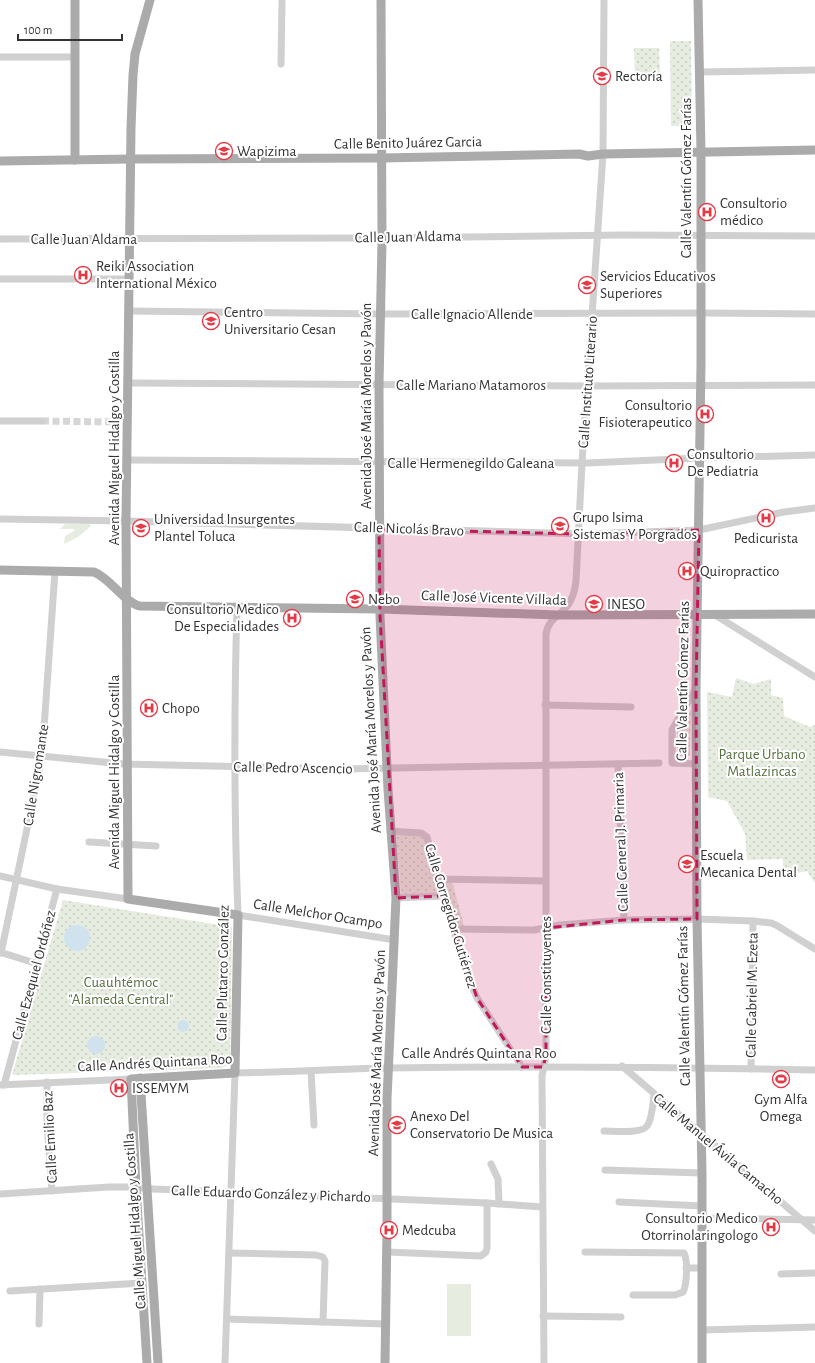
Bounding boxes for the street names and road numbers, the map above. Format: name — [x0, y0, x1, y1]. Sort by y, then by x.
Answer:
street label: Calle Valentín Gómez Farías — [679, 98, 694, 258]
street label: Calle Benito Juárez Garcia — [334, 134, 482, 152]
street label: Calle Juan Aldama — [355, 229, 461, 245]
street label: Calle Juan Aldama — [31, 232, 137, 247]
street label: Avenida José María Morelos y Pavón — [359, 303, 374, 509]
street label: Calle Ignacio Allende — [411, 307, 533, 322]
street label: Calle Instituto Literario — [576, 315, 600, 449]
street label: Avenida Miguel Hidalgo y Costilla — [107, 350, 122, 545]
street label: Calle Mariano Matamoros — [396, 378, 546, 393]
street label: Calle Hermenegildo Galeana — [388, 456, 554, 471]
street label: Calle Nicolás Bravo — [354, 520, 464, 538]
street label: Calle José Vicente Villada — [421, 588, 567, 608]
street label: Calle Valentín Gómez Farías — [674, 601, 692, 761]
street label: Avenida José María Morelos y Pavón — [358, 626, 384, 834]
street label: Avenida Miguel Hidalgo y Costilla — [107, 674, 122, 869]
street label: Calle Nigromante — [21, 723, 51, 827]
street label: Calle Pedro Ascencio — [233, 759, 353, 777]
street label: Calle General J. Primaria — [611, 772, 631, 912]
street label: Calle Corregidor Gutiérrez — [422, 842, 480, 990]
street label: Calle Melchor Ocampo — [252, 896, 384, 932]
street label: Calle Plutarco González — [214, 905, 232, 1041]
street label: Calle Ezequiel Ordóñez — [9, 909, 59, 1041]
street label: Calle Constituyentes — [539, 916, 554, 1034]
street label: Calle Valentín Gómez Farías — [675, 926, 693, 1086]
street label: Calle Gabriel M. Ezeta — [743, 932, 761, 1058]
street label: Avenida José María Morelos y Pavón — [366, 949, 388, 1157]
street label: Calle Andrés Quintana Roo — [401, 1046, 557, 1061]
street label: Calle Andrés Quintana Roo — [77, 1051, 233, 1075]
street label: Calle Manuel Ávila Camacho — [650, 1089, 787, 1208]
street label: Calle Emilio Baz — [40, 1090, 60, 1184]
street label: Calle Miguel Hidalgo y Costilla — [121, 1132, 149, 1310]
street label: Calle Eduardo González y Pichardo — [171, 1183, 371, 1205]

